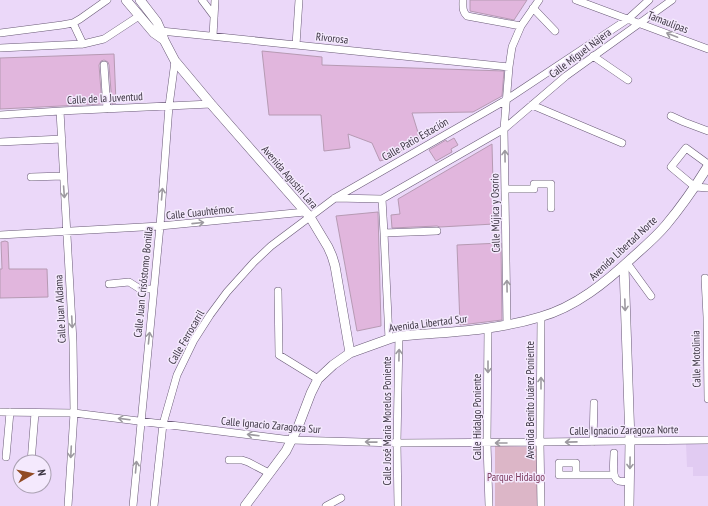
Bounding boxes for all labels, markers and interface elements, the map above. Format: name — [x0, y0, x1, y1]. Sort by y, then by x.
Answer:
street label: Tamaulipas — [646, 8, 691, 36]
street label: Calle Miguel Nájera — [546, 25, 614, 81]
street label: Rivorosa — [315, 29, 349, 47]
one-way arrow — [666, 30, 678, 38]
street label: Calle de la Juventud — [67, 89, 143, 107]
street label: Calle Patio Estación — [379, 114, 451, 164]
street label: Avenida Agustín Lara — [259, 143, 321, 211]
one-way arrow — [501, 150, 509, 163]
street label: Calle Mújica y Osorio — [487, 173, 503, 253]
one-way arrow — [61, 185, 68, 198]
one-way arrow — [159, 188, 166, 201]
street label: Calle Cuauhtémoc — [165, 201, 235, 223]
street label: Avenida Libertad Norte — [586, 213, 660, 283]
one-way arrow — [191, 219, 204, 226]
street label: Calle Juan Crisóstomo Bonilla — [130, 226, 156, 338]
street label: Calle Juan Aldama — [51, 274, 69, 344]
one-way arrow — [503, 280, 511, 293]
one-way arrow — [622, 298, 629, 311]
street label: Calle Ferrocarril — [165, 307, 207, 367]
street label: Avenida Libertad Sur — [388, 311, 468, 335]
one-way arrow — [68, 315, 75, 328]
street label: Calle Motolinía — [689, 330, 703, 388]
one-way arrow — [145, 332, 152, 345]
street label: Avenida Benito Juárez Poniente — [523, 340, 537, 459]
one-way arrow — [395, 349, 403, 362]
street label: Calle José María Morelos Poniente — [380, 356, 394, 485]
one-way arrow — [484, 360, 492, 373]
street label: Calle Hidalgo Poniente — [470, 373, 484, 460]
one-way arrow — [537, 377, 545, 390]
street label: Calle Ignacio Zaragoza Sur — [221, 414, 321, 436]
one-way arrow — [118, 415, 131, 423]
street label: Calle Ignacio Zaragoza Norte — [569, 422, 679, 438]
one-way arrow — [247, 432, 260, 439]
one-way arrow — [365, 438, 378, 446]
one-way arrow — [565, 438, 578, 446]
one-way arrow — [495, 439, 508, 447]
one-way arrow — [68, 445, 75, 458]
north arrow — [12, 454, 52, 494]
one-way arrow — [626, 456, 634, 469]
one-way arrow — [133, 461, 140, 474]
text: N — [34, 468, 49, 477]
park label: Parque Hidalgo — [487, 470, 545, 484]

